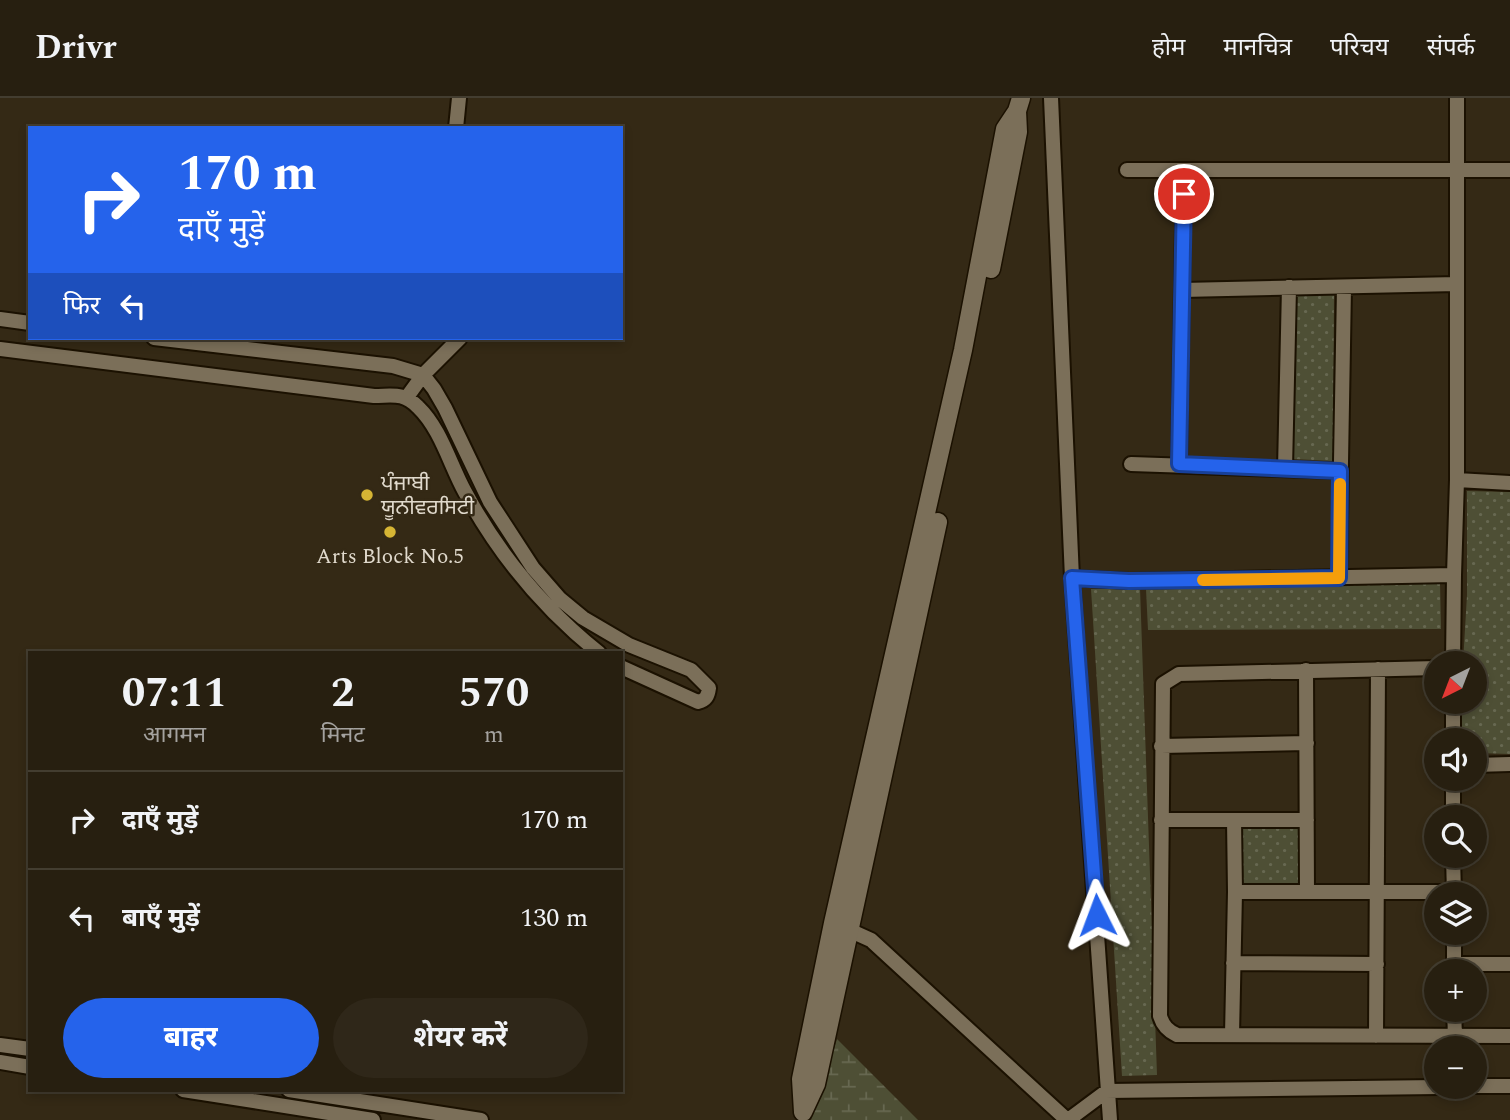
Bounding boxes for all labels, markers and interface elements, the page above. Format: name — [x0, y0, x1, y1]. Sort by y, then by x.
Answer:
text: Drivr — [35, 23, 117, 73]
text: होम — [1152, 30, 1185, 66]
text: मानचित्र — [1223, 30, 1292, 66]
text: परिचय — [1330, 30, 1389, 66]
text: संपर्क — [1427, 30, 1475, 66]
text: 170 m — [178, 137, 317, 212]
icon: right — [63, 154, 154, 245]
pin — [1154, 164, 1214, 224]
icon: arrive — [1165, 175, 1203, 213]
text: दाएँ मुड़ें — [178, 205, 265, 254]
text: फिर — [63, 286, 100, 326]
icon: left — [114, 287, 152, 325]
place label: ਪੰਜਾਬੀ ਯੂਨੀਵਰਸਿਟੀ — [380, 468, 475, 524]
marker: ਪੰਜਾਬੀ ਯੂਨੀਵਰਸਿਟੀ — [359, 487, 375, 503]
marker: Arts Block No.5 — [382, 524, 398, 540]
place label: Arts Block No.5 — [316, 541, 464, 573]
north arrow — [1424, 651, 1488, 714]
map controls — [1424, 651, 1487, 1099]
text: 07:11 — [122, 662, 227, 725]
text: 2 — [331, 662, 355, 725]
text: 570 — [459, 662, 529, 725]
text: आगमन — [143, 718, 206, 753]
text: मिनट — [321, 718, 365, 753]
text: m — [484, 718, 504, 753]
button: sound — [1424, 728, 1487, 791]
text: दाएँ मुड़ें — [122, 800, 198, 840]
text: 170 m — [520, 800, 588, 840]
icon: right — [63, 801, 101, 839]
button: search — [1424, 805, 1487, 868]
position arrow — [1060, 878, 1134, 952]
button: layers — [1424, 882, 1487, 945]
text: बाएँ मुड़ें — [122, 898, 200, 938]
text: 130 m — [520, 898, 588, 938]
icon: left — [63, 899, 101, 937]
button: + — [1424, 959, 1487, 1022]
button: बाहर — [63, 998, 319, 1078]
button: शेयर करें — [333, 998, 588, 1078]
button: − — [1424, 1036, 1487, 1099]

